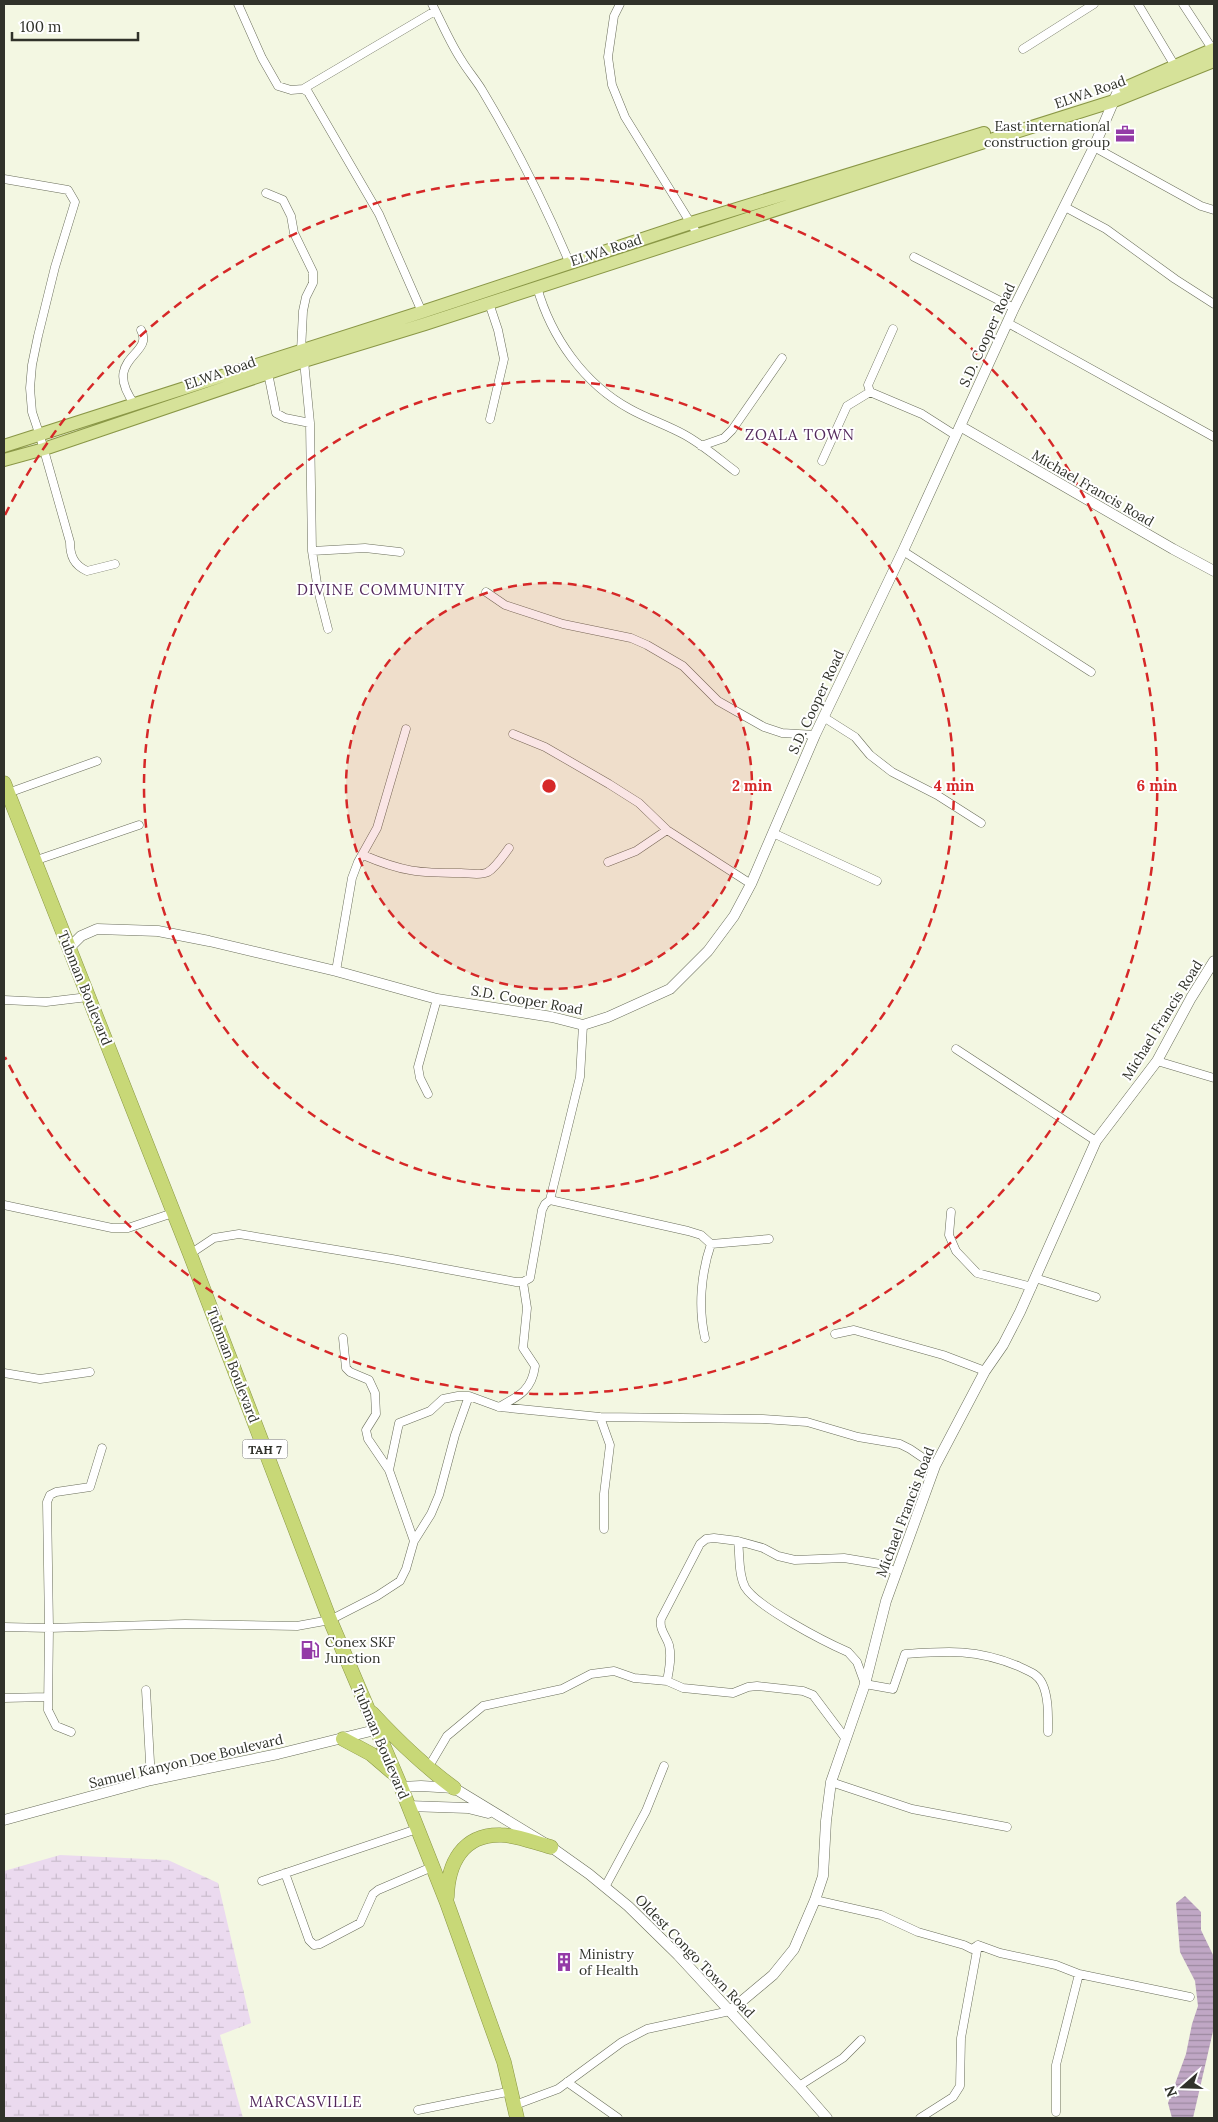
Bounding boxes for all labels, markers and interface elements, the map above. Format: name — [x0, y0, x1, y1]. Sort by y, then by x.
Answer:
scale bar — [12, 10, 139, 42]
text: 100 m — [20, 17, 61, 36]
street label: ELWA Road — [1052, 71, 1128, 113]
place label: East international construction group — [984, 117, 1110, 151]
office icon: East international construction group — [1114, 123, 1136, 145]
street label: ELWA Road — [568, 230, 644, 270]
street label: S.D. Cooper Road — [955, 280, 1019, 390]
street label: ELWA Road — [182, 352, 258, 394]
district label: ZOALA TOWN — [745, 425, 855, 444]
street label: Michael Francis Road — [1029, 446, 1157, 530]
district label: DIVINE COMMUNITY — [297, 580, 465, 599]
street label: S.D. Cooper Road — [784, 647, 848, 757]
text: 2 min — [732, 776, 773, 795]
text: 4 min — [934, 776, 975, 795]
text: 6 min — [1137, 776, 1178, 795]
centre of rings — [540, 777, 558, 795]
street label: Tubman Boulevard — [54, 928, 116, 1048]
street label: Michael Francis Road — [1118, 957, 1206, 1083]
street label: S.D. Cooper Road — [470, 981, 584, 1019]
street label: Tubman Boulevard — [203, 1305, 263, 1425]
road number: TAH 7 — [242, 1440, 288, 1458]
street label: Michael Francis Road — [872, 1444, 938, 1580]
place label: Conex SKF Junction — [324, 1633, 396, 1667]
fuel station icon: Conex SKF Junction — [299, 1639, 321, 1661]
street label: Tubman Boulevard — [349, 1682, 413, 1802]
street label: Samuel Kanyon Doe Boulevard — [87, 1730, 285, 1792]
street label: Oldest Congo Town Road — [631, 1891, 759, 2021]
place label: Ministry of Health — [579, 1945, 639, 1979]
building icon: Ministry of Health — [553, 1951, 575, 1973]
north arrow — [1158, 2062, 1208, 2112]
text: N — [1160, 2083, 1181, 2100]
district label: MARCASVILLE — [249, 2092, 363, 2111]

